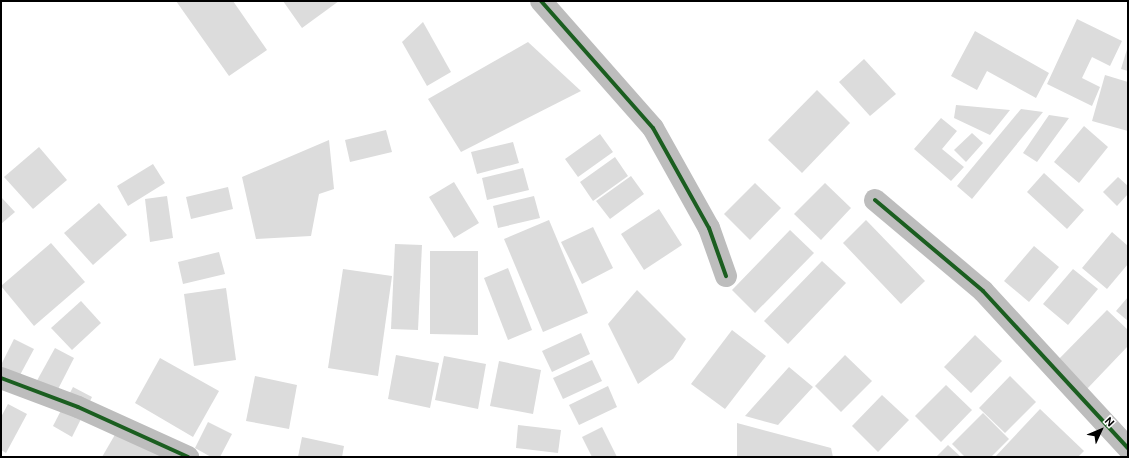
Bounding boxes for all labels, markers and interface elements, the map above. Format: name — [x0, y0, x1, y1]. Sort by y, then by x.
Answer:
north arrow — [1081, 410, 1121, 450]
text: N — [1102, 414, 1117, 429]

